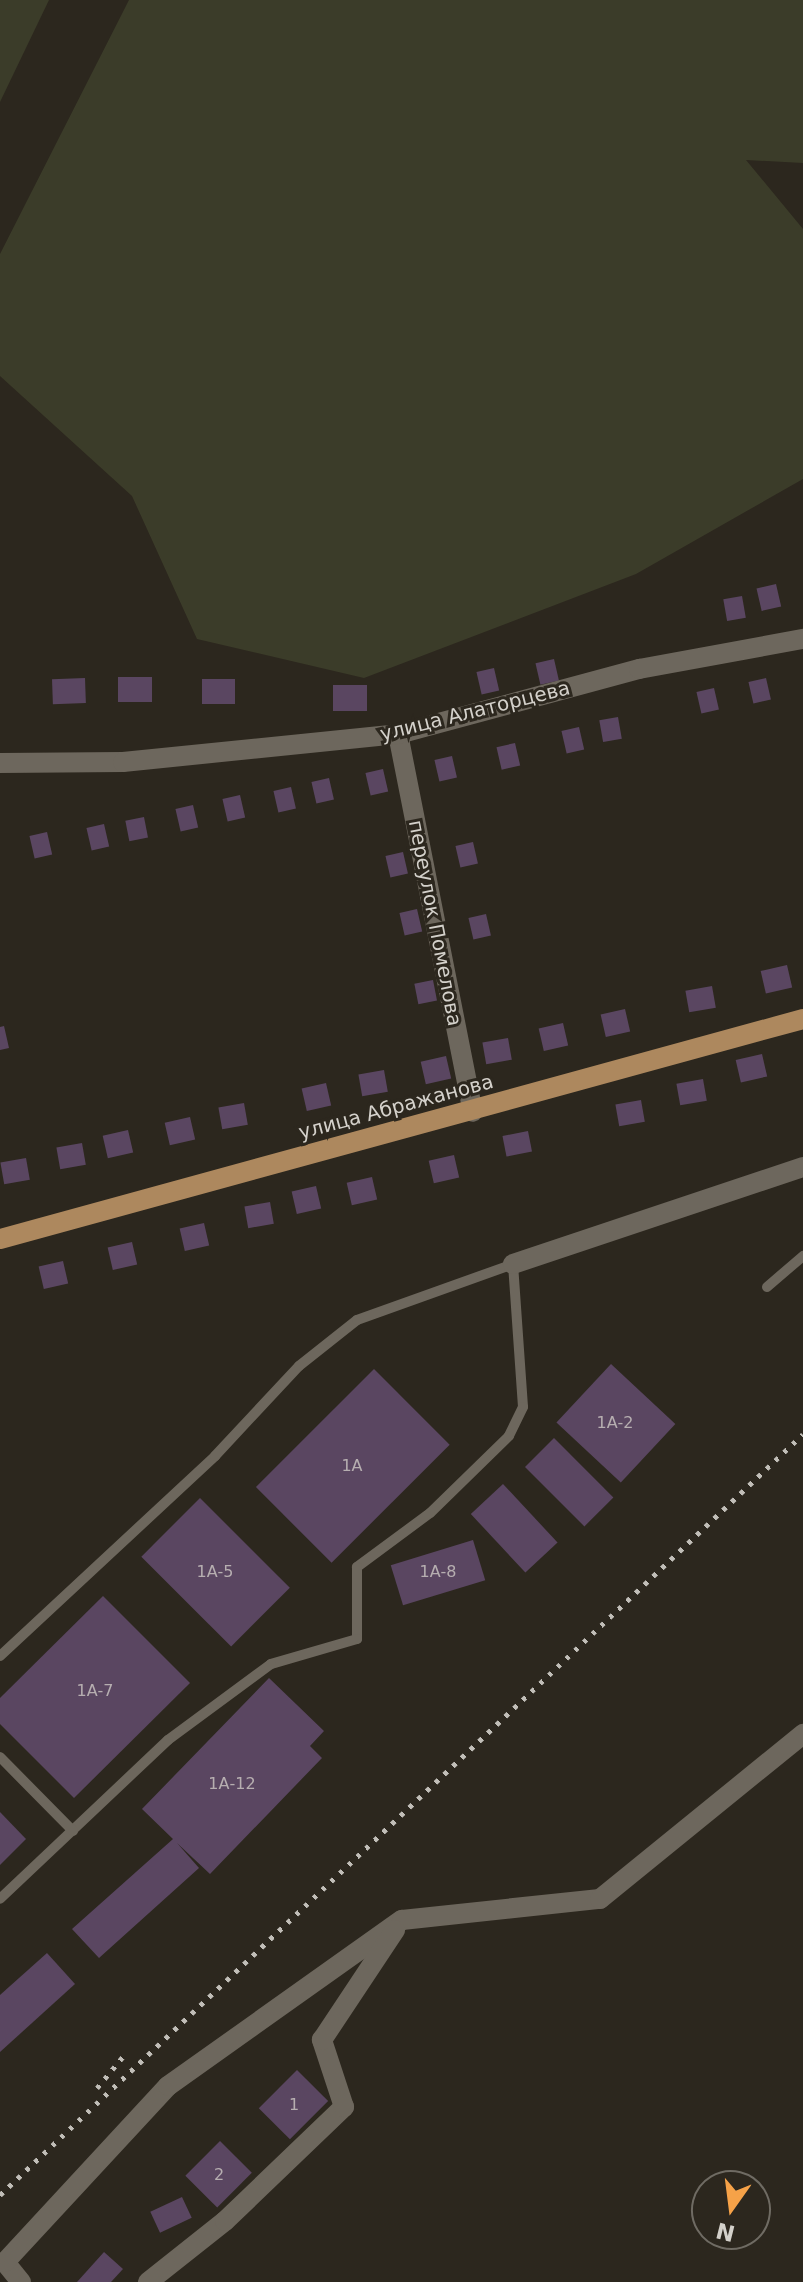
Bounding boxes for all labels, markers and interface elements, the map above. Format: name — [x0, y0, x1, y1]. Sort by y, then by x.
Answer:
street label: улица Алаторцева — [377, 676, 573, 746]
street label: переулок Помелова — [403, 818, 467, 1028]
street label: улица Абражанова — [296, 1069, 496, 1145]
house number: 1А-2 — [596, 1413, 634, 1433]
house number: 1А — [341, 1456, 363, 1476]
house number: 1А-5 — [196, 1562, 234, 1582]
house number: 1А-8 — [419, 1562, 457, 1582]
house number: 1А-7 — [76, 1681, 114, 1701]
house number: 1А-12 — [208, 1774, 256, 1794]
house number: 1 — [289, 2095, 299, 2115]
house number: 2 — [214, 2165, 224, 2185]
north arrow — [691, 2170, 771, 2250]
text: N — [714, 2217, 738, 2246]

